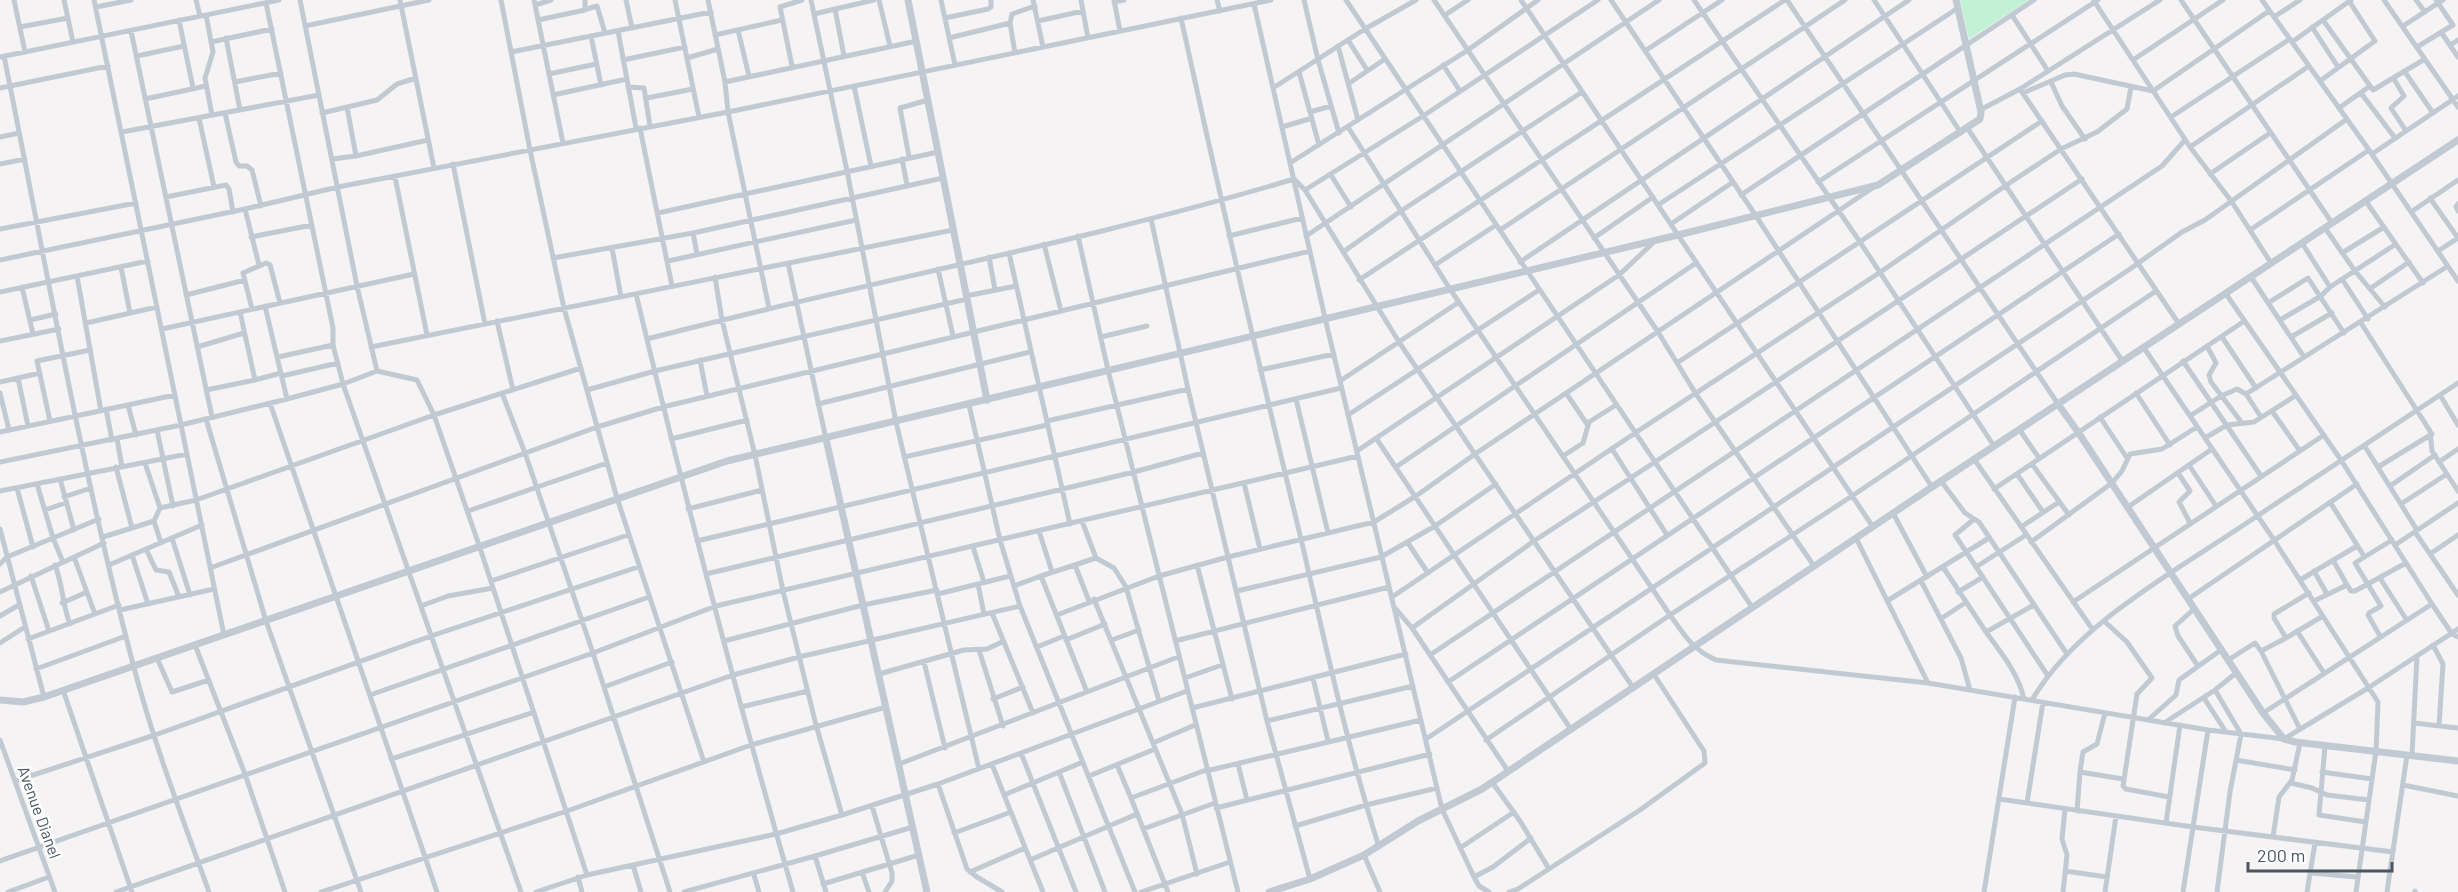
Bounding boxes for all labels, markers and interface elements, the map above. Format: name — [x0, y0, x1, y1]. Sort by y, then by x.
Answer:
street label: Avenue Dianel — [14, 763, 66, 861]
scale bar — [2248, 835, 2392, 873]
text: 200 m — [2257, 844, 2305, 866]

